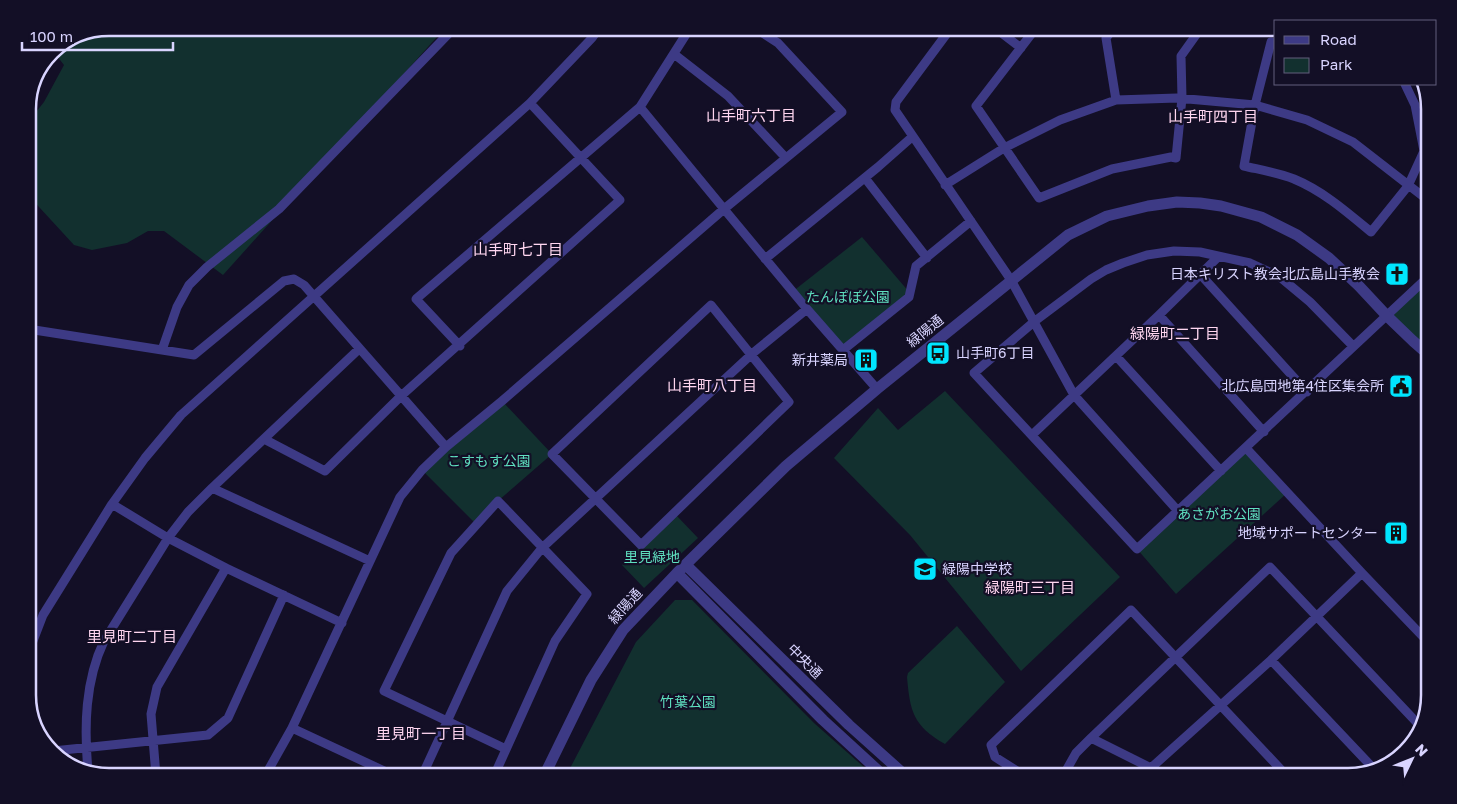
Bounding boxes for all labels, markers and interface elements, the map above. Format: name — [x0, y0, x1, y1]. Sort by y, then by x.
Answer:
scale bar — [22, 20, 174, 52]
legend — [1274, 20, 1437, 85]
text: 100 m — [30, 27, 73, 45]
text: Road — [1320, 30, 1357, 48]
text: Park — [1320, 55, 1353, 73]
district label: 山手町六丁目 — [706, 106, 796, 124]
district label: 山手町四丁目 — [1168, 107, 1258, 125]
district label: 山手町七丁目 — [473, 240, 563, 258]
church icon: 日本キリスト教会北広島山手教会 — [1384, 261, 1410, 287]
place label: 日本キリスト教会北広島山手教会 — [1170, 265, 1380, 282]
park label: たんぽぽ公園 — [806, 288, 890, 305]
street label: 緑陽通 — [903, 311, 946, 350]
district label: 緑陽町二丁目 — [1130, 324, 1220, 342]
bus stop icon: 山手町6丁目 — [925, 340, 951, 366]
place label: 山手町6丁目 — [956, 344, 1034, 361]
building icon: 新井薬局 — [853, 347, 879, 373]
place label: 新井薬局 — [792, 351, 848, 368]
public building icon: 北広島団地第4住区集会所 — [1388, 373, 1414, 399]
district label: 山手町八丁目 — [667, 376, 757, 394]
place label: 北広島団地第4住区集会所 — [1221, 377, 1384, 394]
park label: こすもす公園 — [447, 452, 531, 469]
park label: あさがお公園 — [1177, 505, 1261, 522]
building icon: 地域サポートセンター — [1383, 520, 1409, 546]
place label: 地域サポートセンター — [1238, 524, 1378, 541]
park label: 里見緑地 — [624, 548, 680, 565]
school or university icon: 緑陽中学校 — [912, 556, 938, 582]
place label: 緑陽中学校 — [942, 560, 1012, 577]
district label: 緑陽町三丁目 — [985, 578, 1075, 596]
street label: 緑陽通 — [604, 584, 645, 627]
district label: 里見町二丁目 — [87, 627, 177, 645]
street label: 中央通 — [784, 640, 826, 682]
park label: 竹葉公園 — [660, 693, 716, 710]
district label: 里見町一丁目 — [376, 724, 466, 742]
north arrow — [1387, 734, 1437, 784]
text: N — [1412, 740, 1432, 759]

